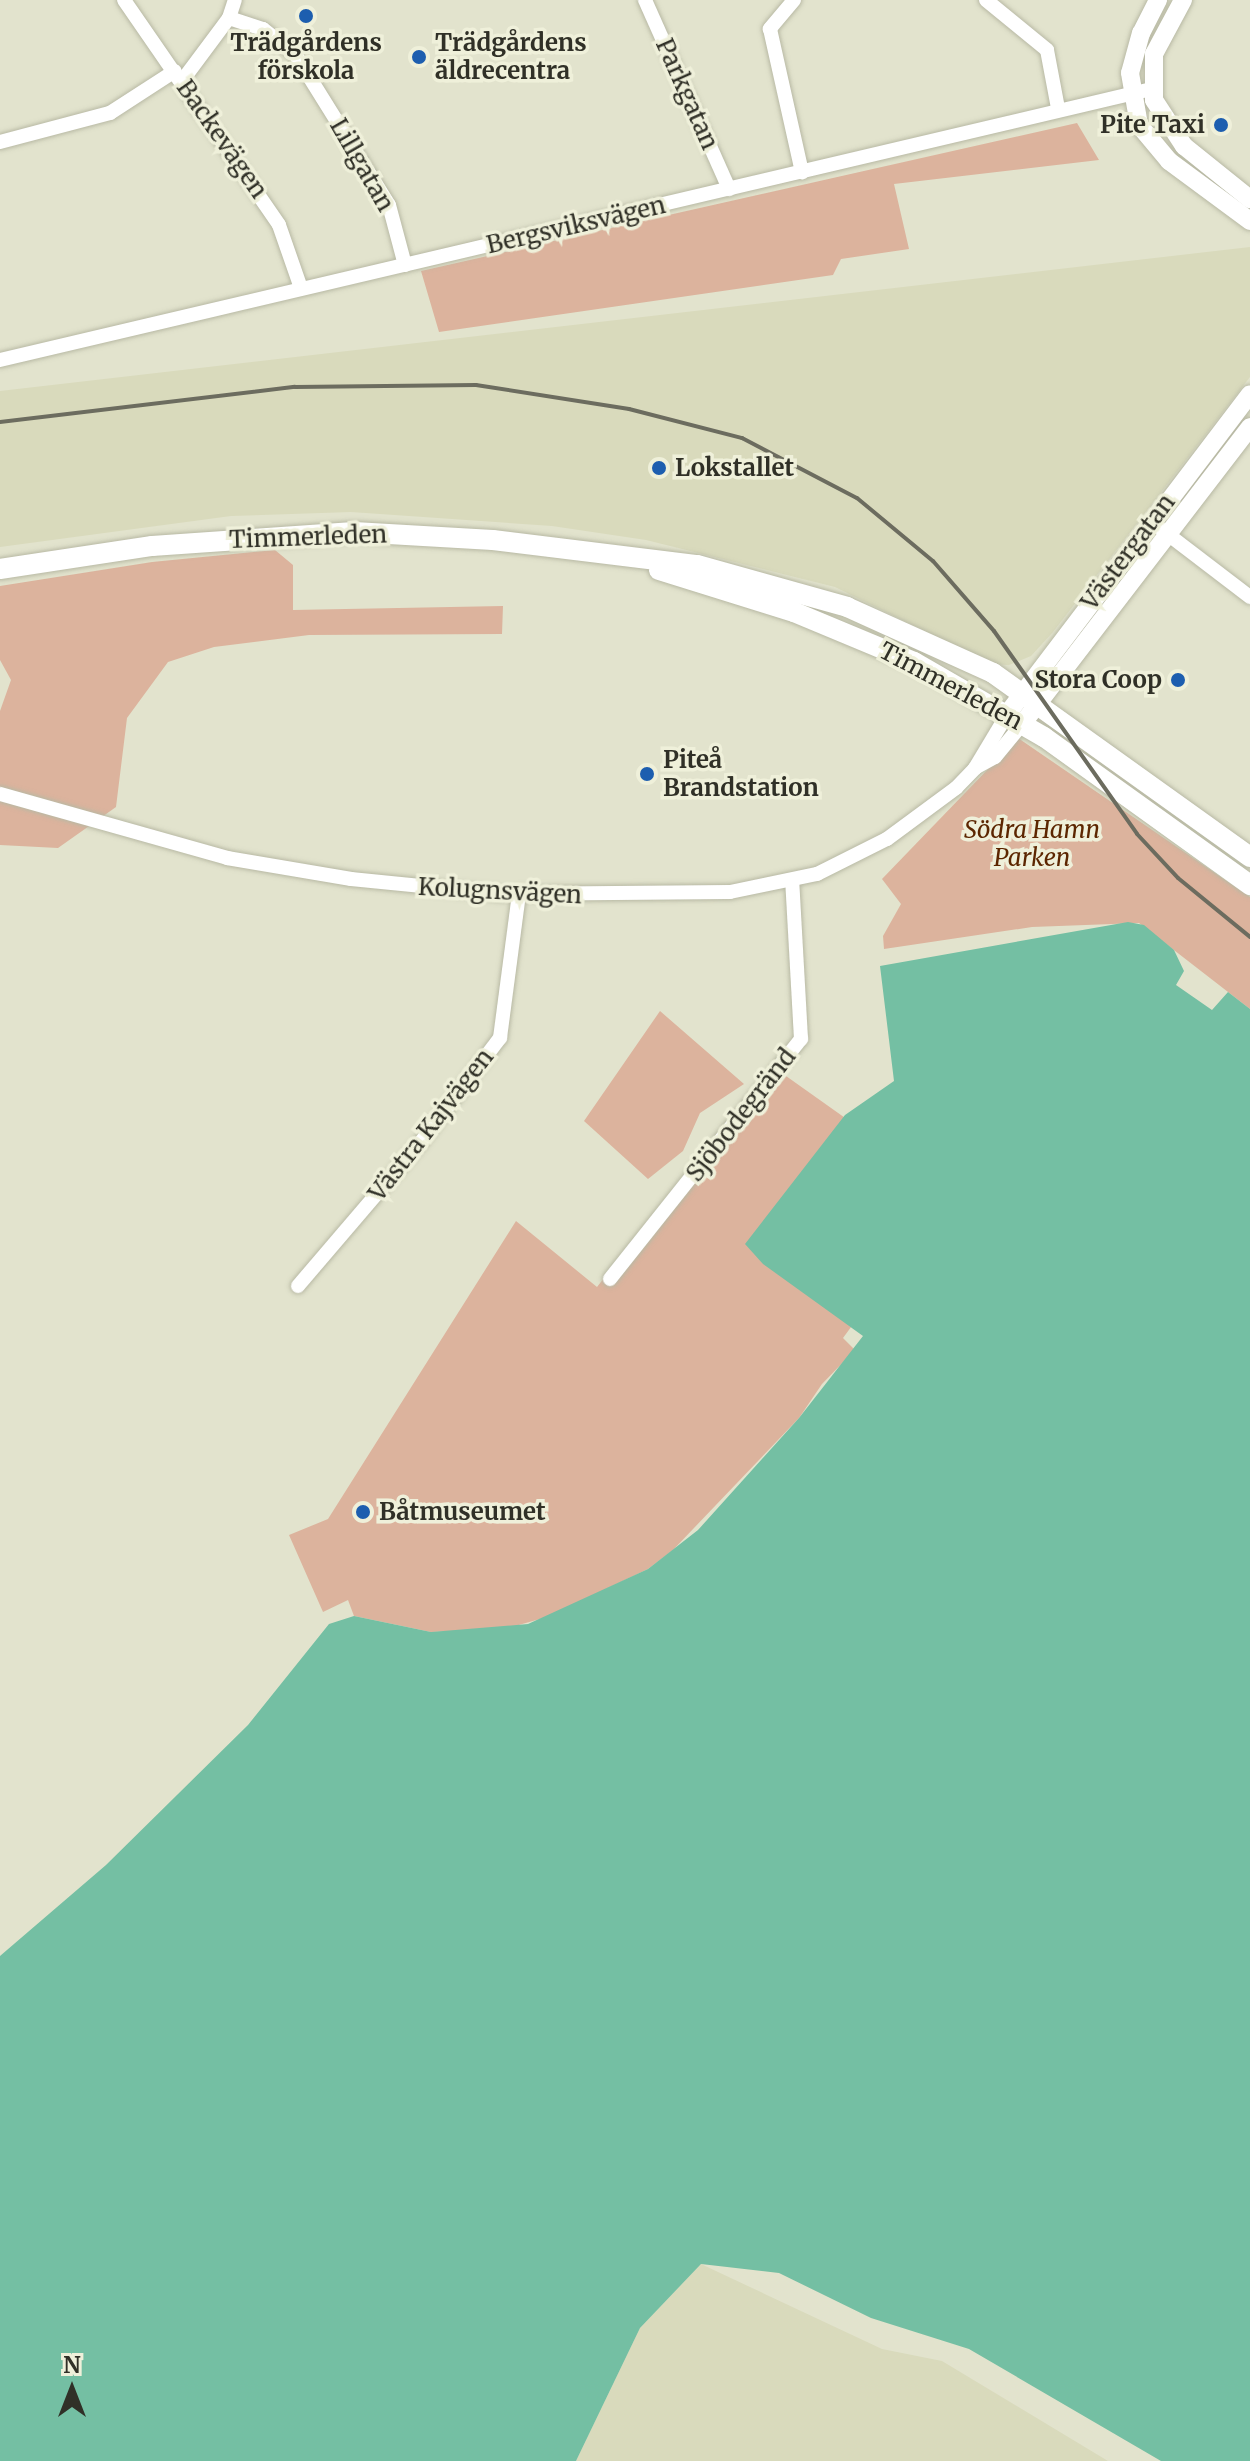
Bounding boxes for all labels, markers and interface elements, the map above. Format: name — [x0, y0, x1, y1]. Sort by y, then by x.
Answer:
marker: Trädgårdens förskola — [297, 7, 315, 25]
place label: Trädgårdens förskola — [230, 29, 382, 85]
place label: Trädgårdens äldrecentra — [435, 29, 587, 85]
street label: Parkgatan — [650, 34, 724, 154]
marker: Trädgårdens äldrecentra — [410, 48, 428, 66]
street label: Backevägen — [171, 74, 273, 204]
place label: Pite Taxi — [1100, 111, 1205, 139]
street label: Lillgatan — [324, 113, 400, 217]
marker: Pite Taxi — [1212, 116, 1230, 134]
street label: Bergsviksvägen — [484, 190, 668, 260]
place label: Lokstallet — [675, 454, 794, 482]
marker: Lokstallet — [650, 459, 668, 477]
street label: Västergatan — [1075, 488, 1181, 616]
street label: Timmerleden — [228, 520, 388, 554]
street label: Timmerleden — [874, 636, 1028, 736]
place label: Stora Coop — [1034, 666, 1162, 694]
marker: Stora Coop — [1169, 671, 1187, 689]
place label: Piteå Brandstation — [663, 746, 819, 802]
marker: Piteå Brandstation — [638, 765, 656, 783]
park label: Södra Hamn Parken — [964, 816, 1100, 872]
street label: Kolugnsvägen — [417, 872, 583, 910]
street label: Västra Kajvägen — [363, 1043, 499, 1207]
street label: Sjöbodegränd — [680, 1043, 802, 1187]
place label: Båtmuseumet — [379, 1498, 546, 1526]
marker: Båtmuseumet — [354, 1503, 372, 1521]
north arrow — [32, 2349, 112, 2429]
text: N — [63, 2351, 81, 2379]

